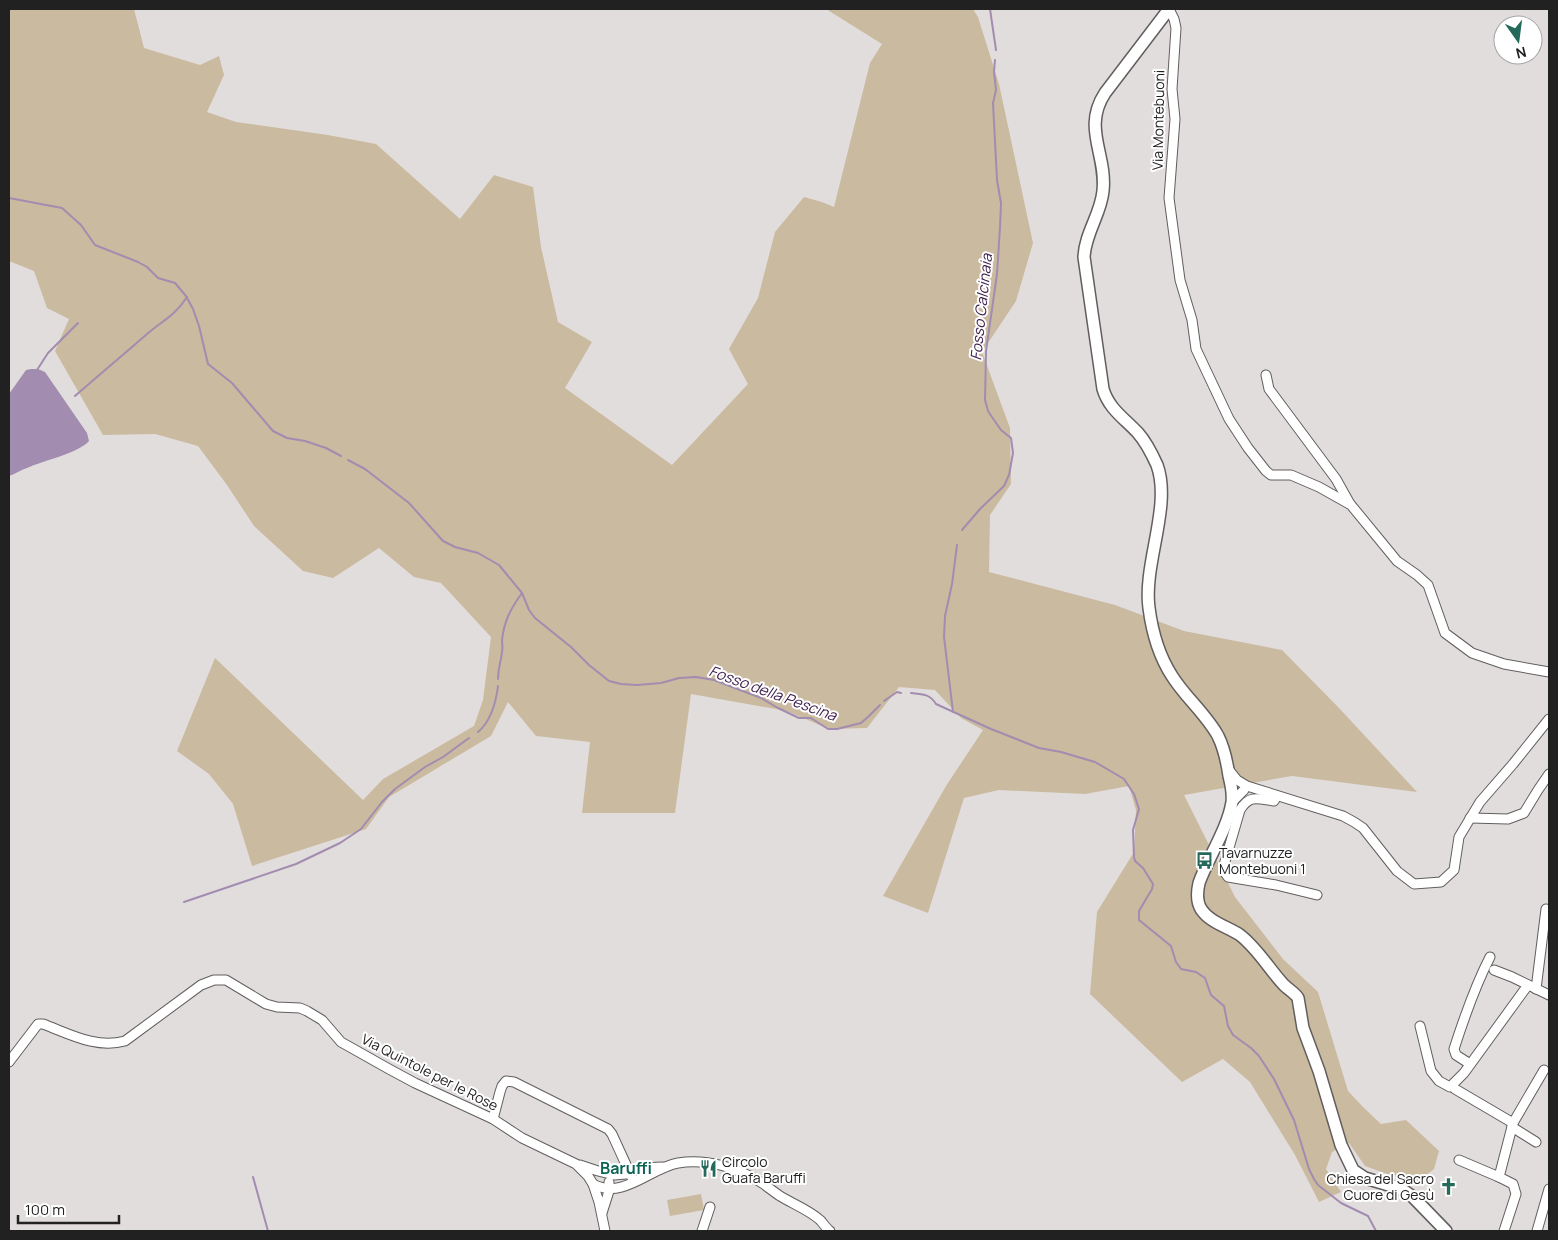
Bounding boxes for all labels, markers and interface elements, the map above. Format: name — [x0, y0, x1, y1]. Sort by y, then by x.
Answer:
north arrow — [1493, 15, 1543, 65]
text: N — [1514, 43, 1528, 64]
street label: Via Montebuoni — [1148, 70, 1168, 170]
water label: Fosso Calcinaia — [965, 252, 997, 361]
water label: Fosso della Pescina — [706, 660, 840, 726]
place label: Tavarnuzze Montebuoni 1 — [1219, 843, 1306, 878]
bus stop icon: Tavarnuzze Montebuoni 1 — [1195, 850, 1215, 870]
street label: Via Quintole per le Rose — [358, 1029, 502, 1115]
place label: Circolo Guafa Baruffi — [722, 1152, 806, 1187]
district label: Baruffi — [600, 1157, 652, 1179]
restaurant icon: Circolo Guafa Baruffi — [698, 1159, 718, 1179]
place label: Chiesa del Sacro Cuore di Gesù — [1326, 1169, 1434, 1204]
church icon: Chiesa del Sacro Cuore di Gesù — [1438, 1176, 1458, 1196]
scale bar — [18, 1192, 119, 1224]
text: 100 m — [25, 1199, 65, 1220]

